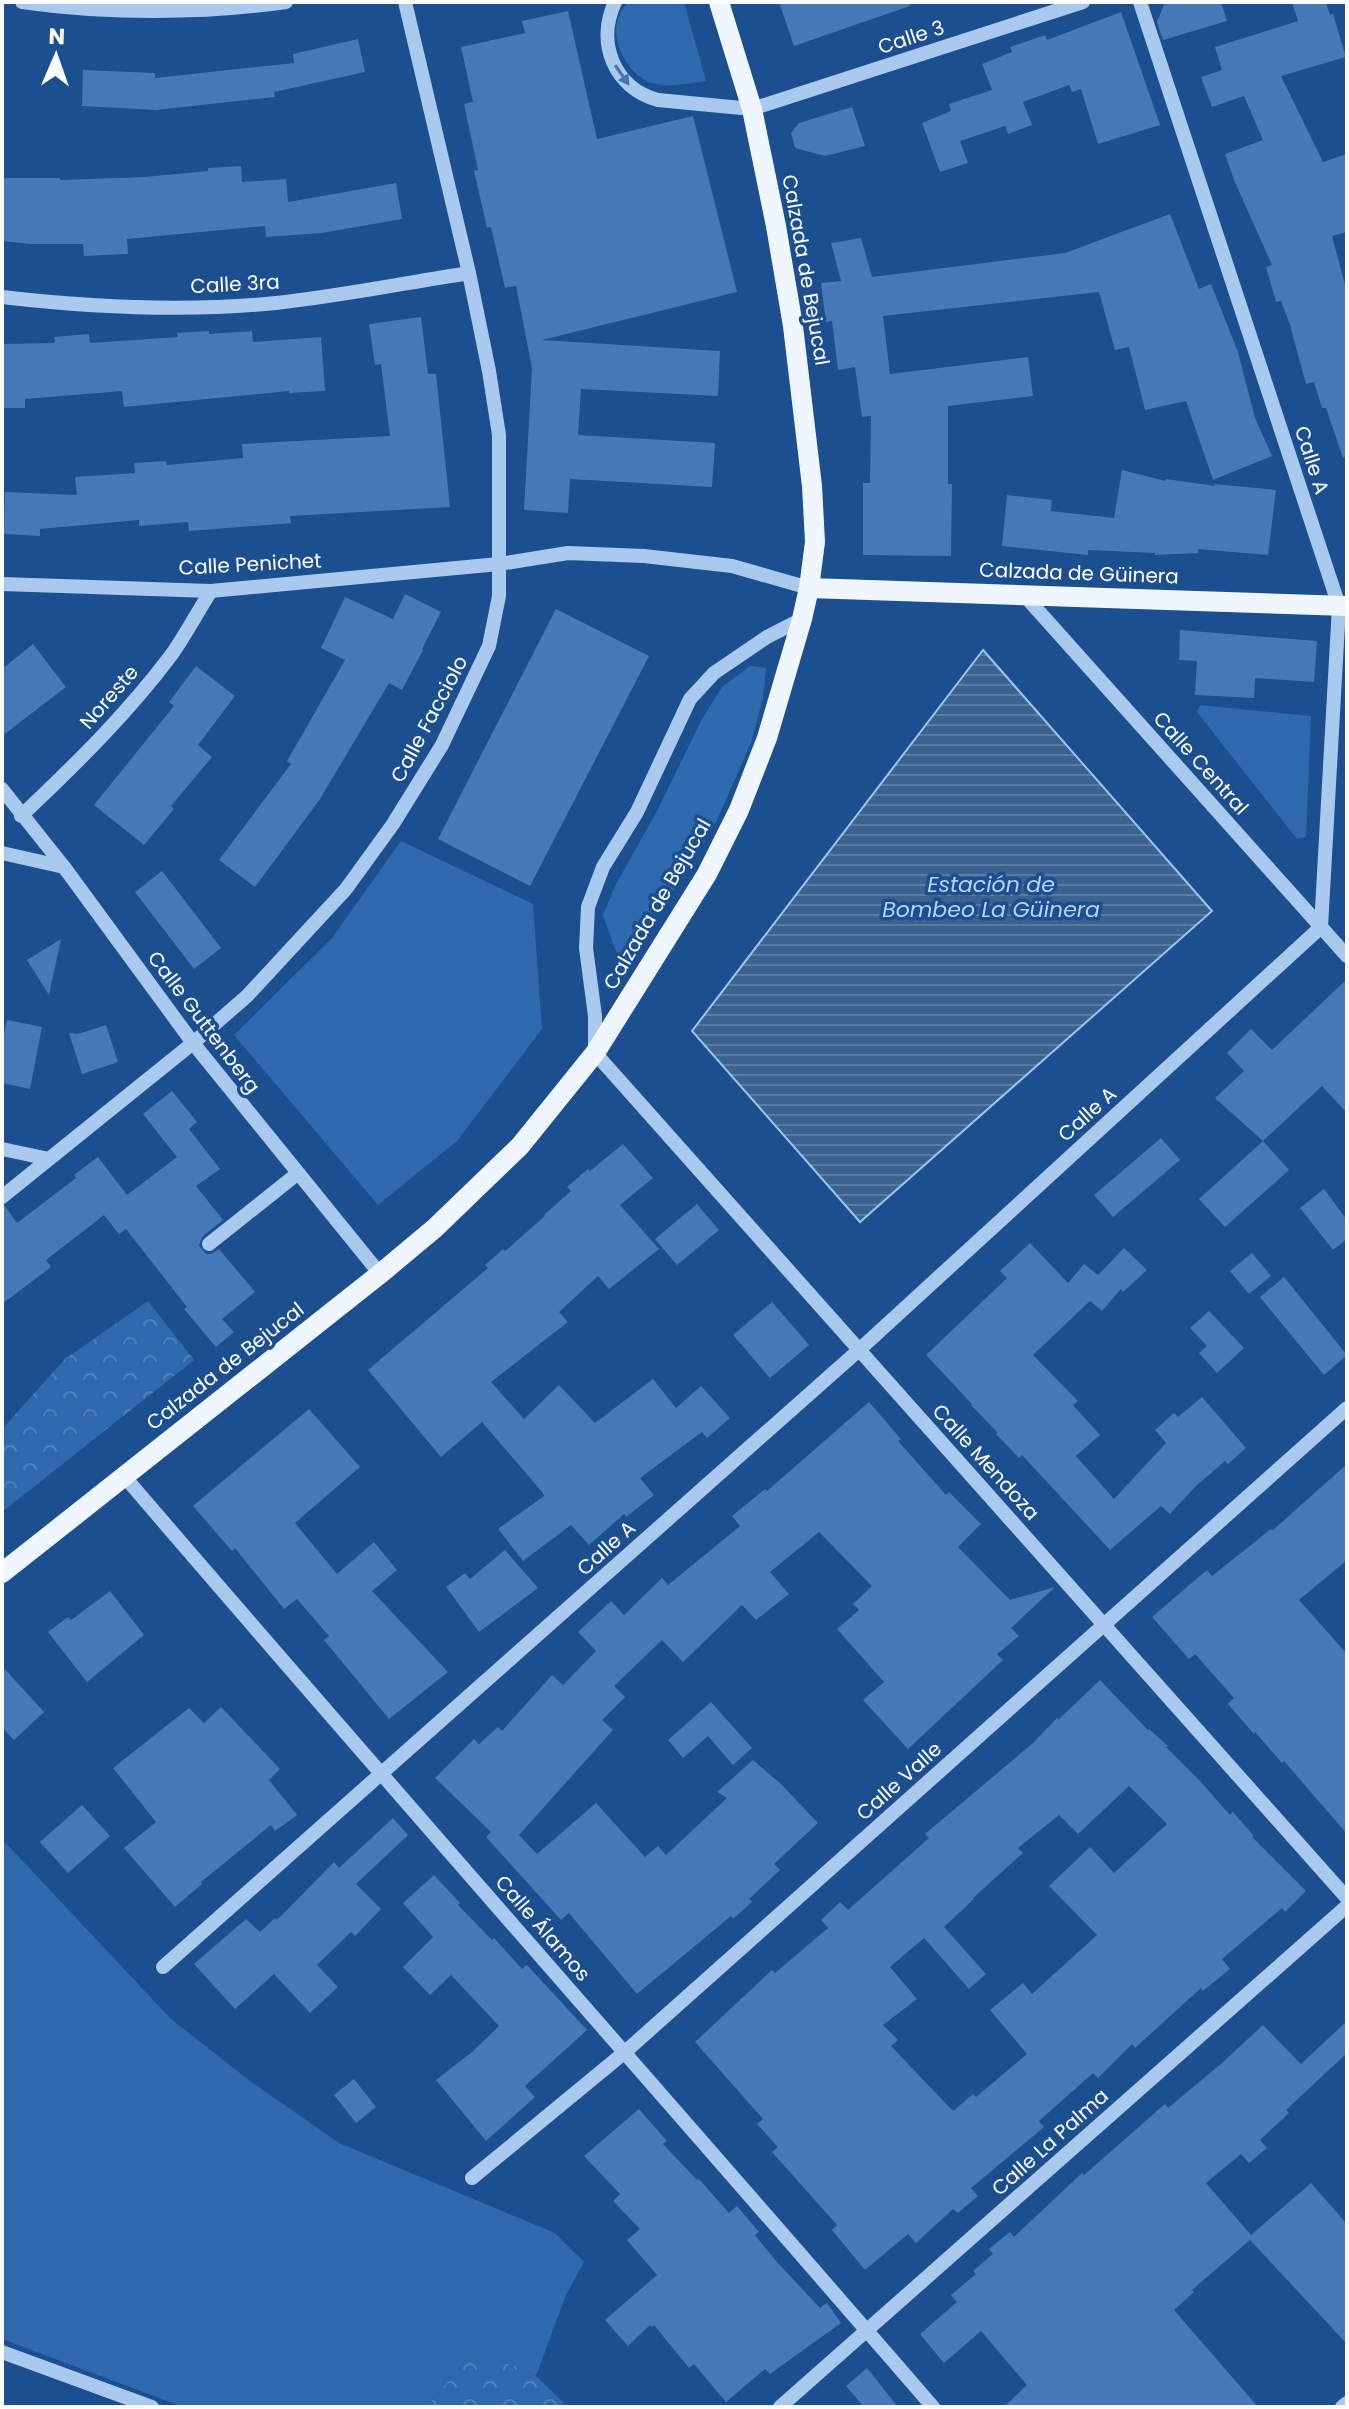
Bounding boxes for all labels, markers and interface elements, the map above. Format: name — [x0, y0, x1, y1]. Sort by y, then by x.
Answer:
street label: Calle 3 — [874, 13, 948, 61]
north arrow — [16, 16, 96, 96]
text: N — [48, 21, 65, 52]
one-way arrow — [614, 64, 629, 85]
street label: Calzada de Bejucal — [775, 172, 837, 368]
street label: Calle 3ra — [190, 268, 280, 300]
street label: Calle A — [1288, 422, 1336, 498]
street label: Calle Penichet — [178, 546, 322, 582]
street label: Calzada de Güinera — [979, 556, 1179, 590]
street label: Calle Facciolo — [384, 651, 474, 787]
street label: Noreste — [73, 659, 145, 735]
street label: Calle Central — [1147, 705, 1255, 821]
street label: Calzada de Bejucal — [597, 813, 717, 995]
water label: Estación de Bombeo La Güinera — [882, 869, 1100, 925]
street label: Calle Guttenberg — [141, 945, 267, 1099]
street label: Calle A — [1052, 1080, 1122, 1148]
street label: Calzada de Bejucal — [140, 1296, 310, 1436]
street label: Calle Mendoza — [926, 1398, 1046, 1526]
street label: Calle A — [571, 1514, 641, 1582]
street label: Calle Valle — [850, 1735, 948, 1827]
street label: Calle Álamos — [489, 1869, 597, 1987]
street label: Calle La Palma — [986, 2082, 1114, 2202]

